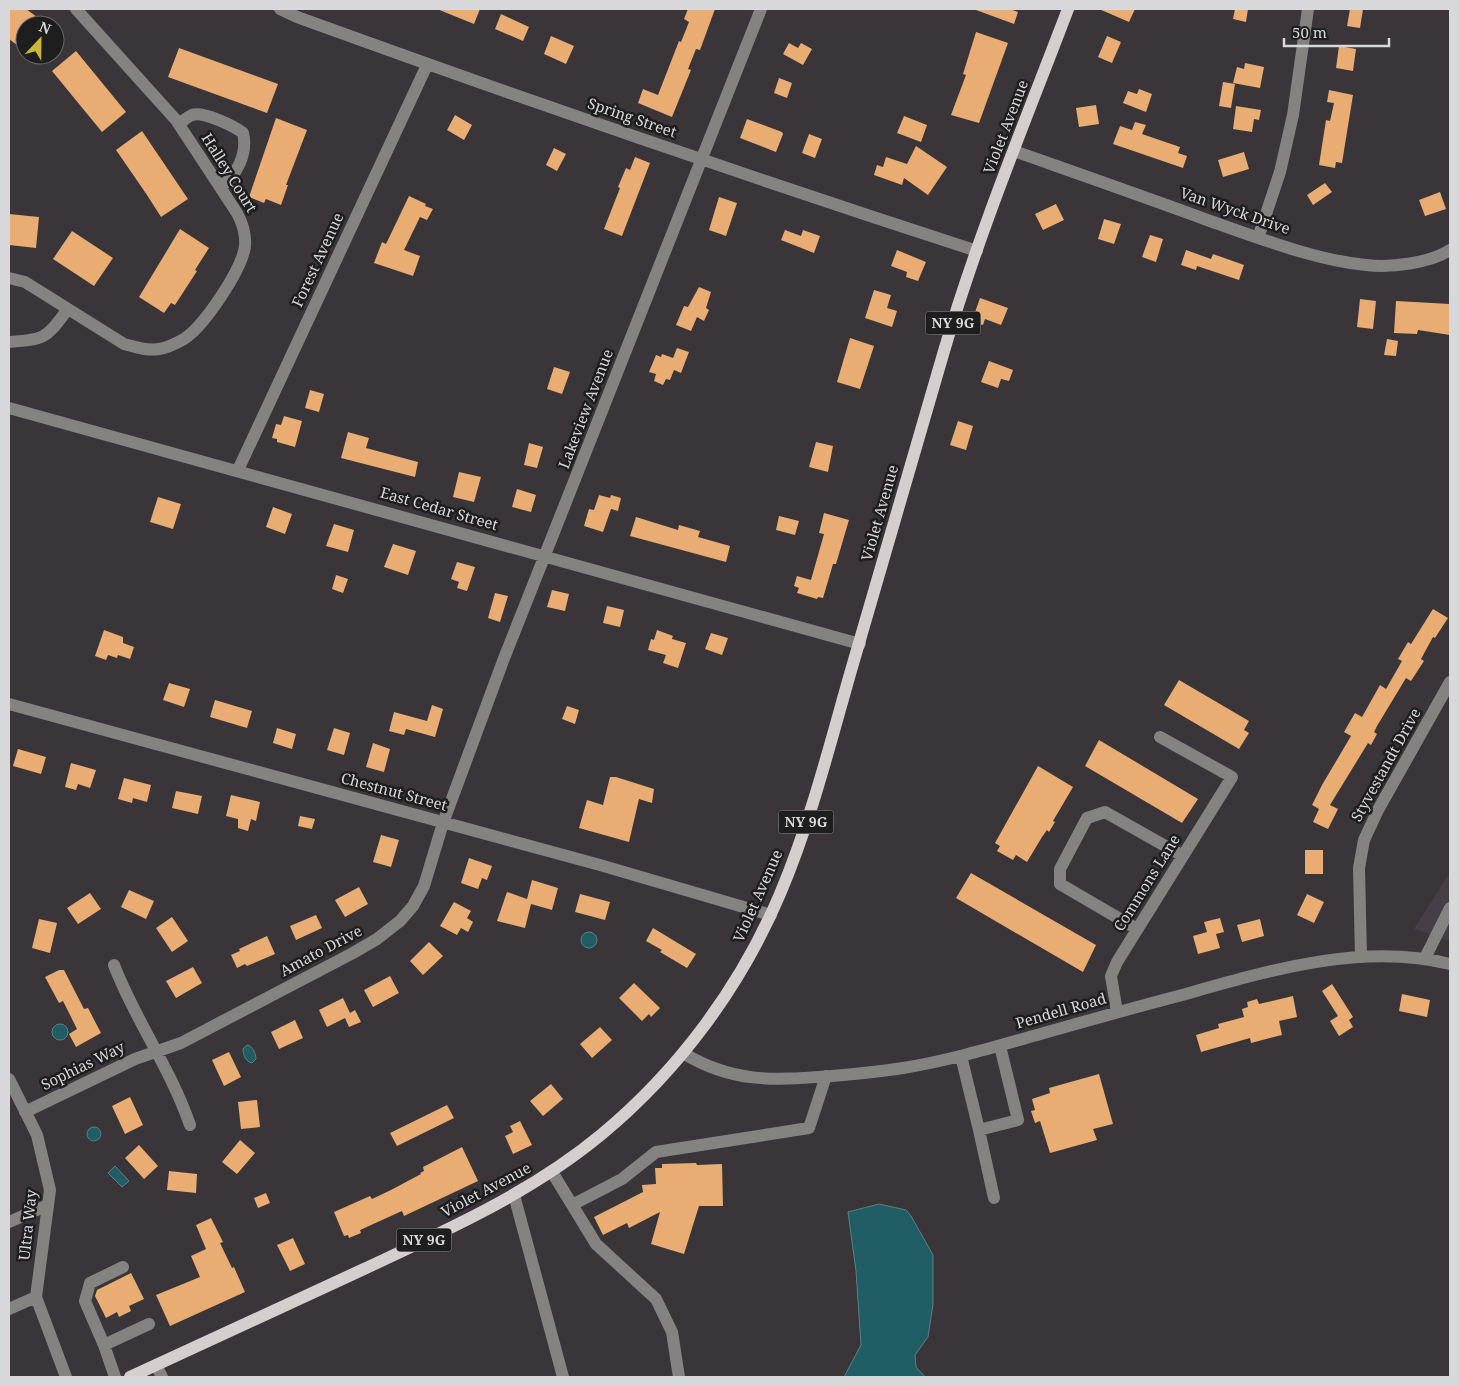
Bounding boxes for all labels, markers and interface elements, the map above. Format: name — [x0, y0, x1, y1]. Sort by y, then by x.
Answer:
north arrow — [15, 15, 65, 65]
scale bar — [1284, 15, 1389, 47]
text: N — [36, 17, 54, 38]
text: 50 m — [1292, 22, 1327, 42]
street label: Violet Avenue — [978, 77, 1032, 176]
street label: Spring Street — [585, 93, 679, 142]
street label: Halley Court — [198, 129, 262, 216]
street label: Van Wyck Drive — [1178, 182, 1293, 238]
street label: Forest Avenue — [287, 209, 348, 310]
road number: NY 9G — [926, 312, 980, 334]
street label: Lakeview Avenue — [553, 346, 617, 471]
street label: Violet Avenue — [856, 462, 902, 563]
street label: East Cedar Street — [378, 482, 500, 534]
street label: Styvestandt Drive — [1346, 704, 1425, 825]
street label: Chestnut Street — [339, 767, 450, 815]
road number: NY 9G — [778, 810, 834, 834]
street label: Commons Lane — [1108, 830, 1184, 935]
street label: Violet Avenue — [728, 846, 786, 945]
street label: Amato Drive — [276, 920, 365, 980]
street label: Pendell Road — [1013, 988, 1108, 1033]
street label: Sophias Way — [37, 1036, 128, 1094]
street label: Violet Avenue — [437, 1157, 534, 1221]
street label: Ultra Way — [13, 1188, 41, 1261]
road number: NY 9G — [396, 1228, 452, 1252]

